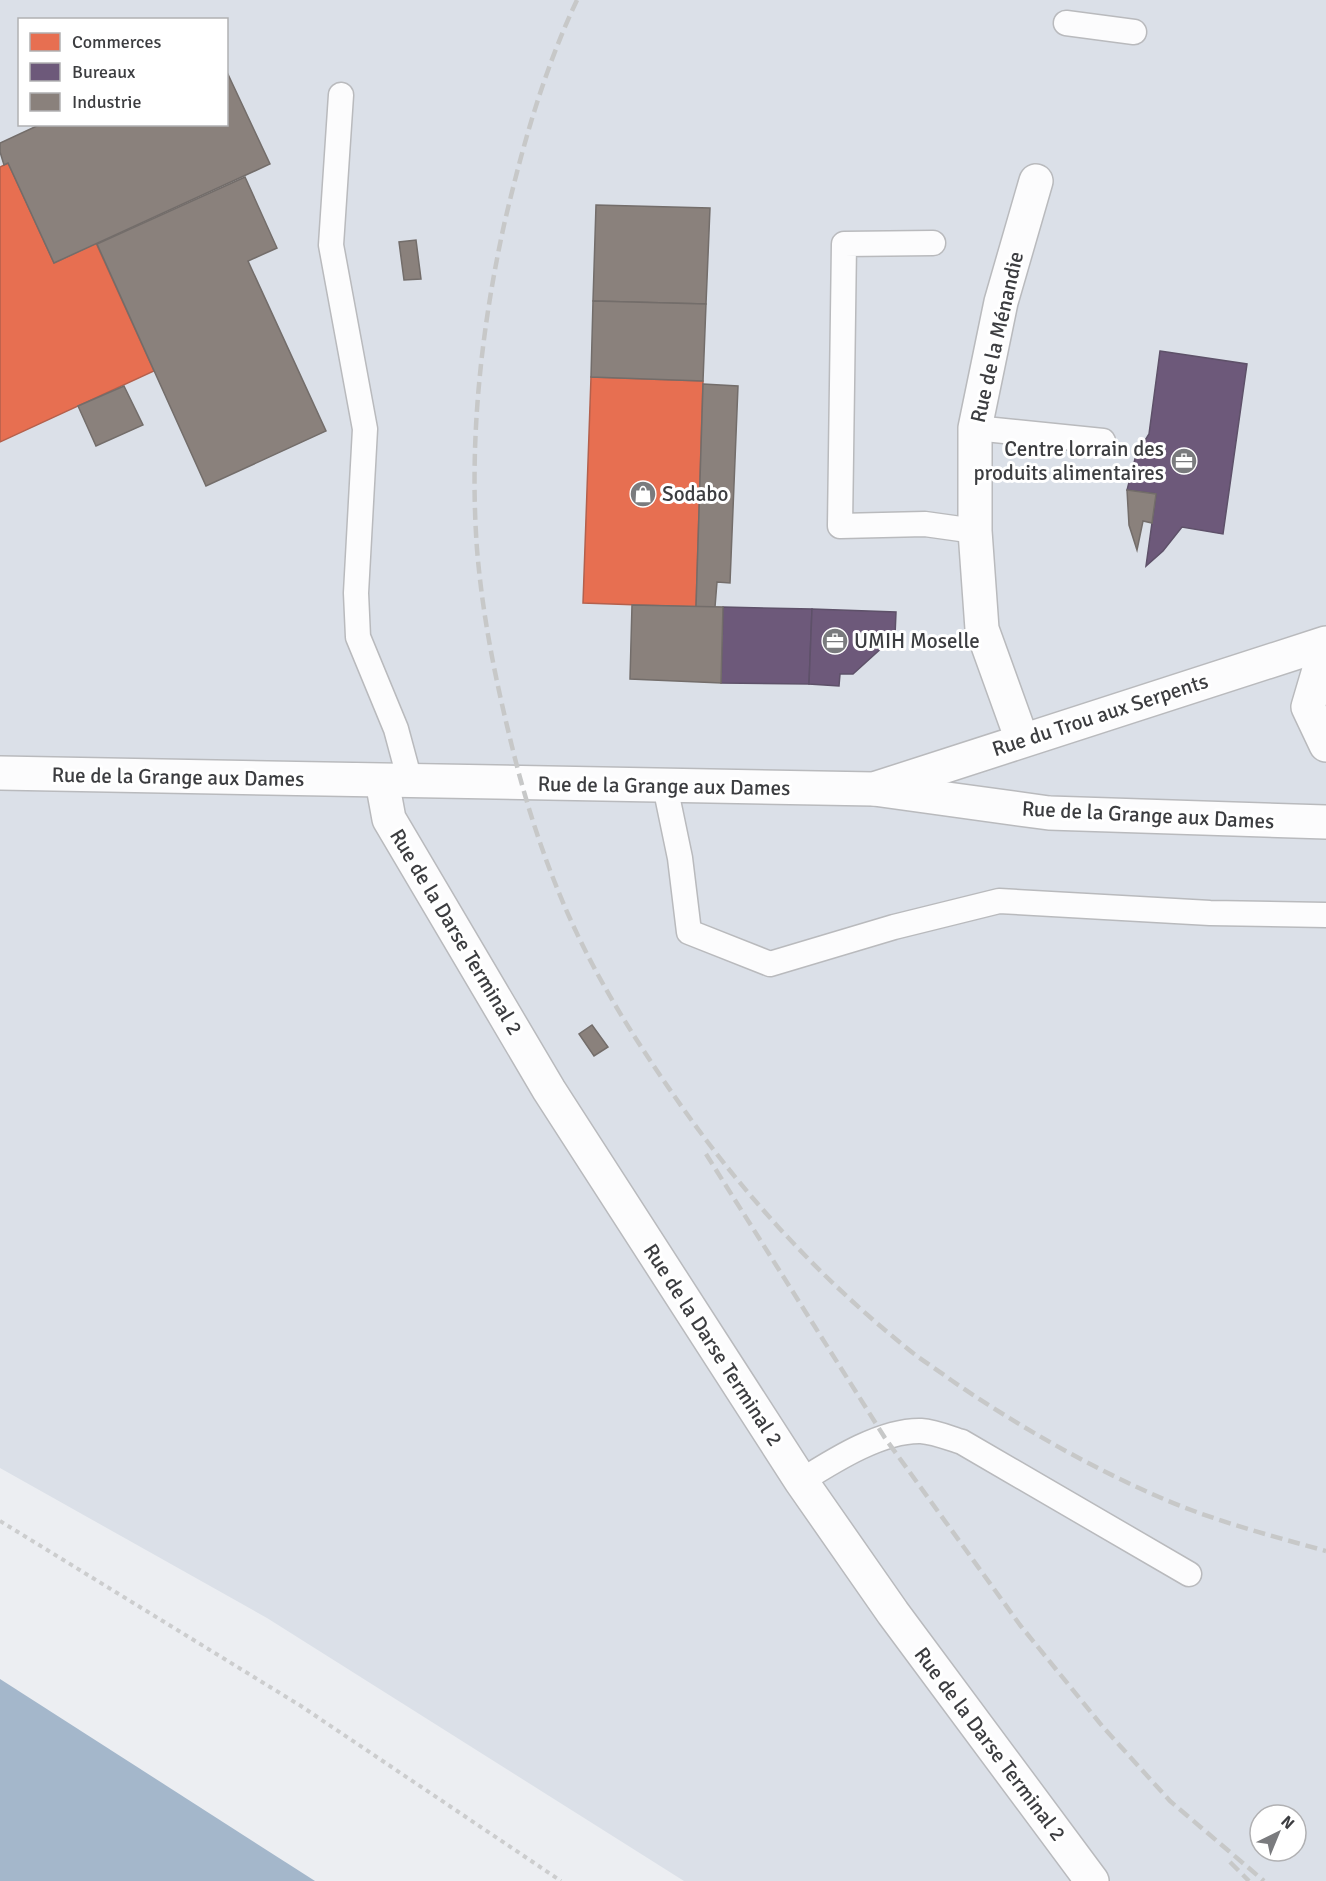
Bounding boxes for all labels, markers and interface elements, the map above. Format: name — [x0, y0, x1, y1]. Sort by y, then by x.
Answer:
legend — [18, 18, 228, 126]
text: Commerces — [72, 31, 161, 53]
text: Bureaux — [72, 61, 136, 83]
text: Industrie — [72, 91, 142, 113]
street label: Rue de la Ménandie — [965, 249, 1029, 425]
place label: Centre lorrain des produits alimentaires — [973, 436, 1164, 486]
office icon: Centre lorrain des produits alimentaires — [1169, 446, 1199, 476]
shop icon: Sodabo — [628, 479, 658, 509]
place label: Sodabo — [662, 481, 728, 507]
office icon: UMIH Moselle — [820, 626, 850, 656]
place label: UMIH Moselle — [854, 628, 980, 654]
street label: Rue du Trou aux Serpents — [989, 668, 1211, 762]
street label: Rue de la Grange aux Dames — [51, 762, 305, 792]
street label: Rue de la Grange aux Dames — [537, 771, 791, 801]
street label: Rue de la Grange aux Dames — [1021, 795, 1275, 835]
street label: Rue de la Darse Terminal 2 — [384, 824, 528, 1040]
street label: Rue de la Darse Terminal 2 — [638, 1239, 788, 1451]
street label: Rue de la Darse Terminal 2 — [909, 1642, 1071, 1846]
north arrow — [1248, 1803, 1308, 1863]
text: N — [1277, 1812, 1298, 1834]

